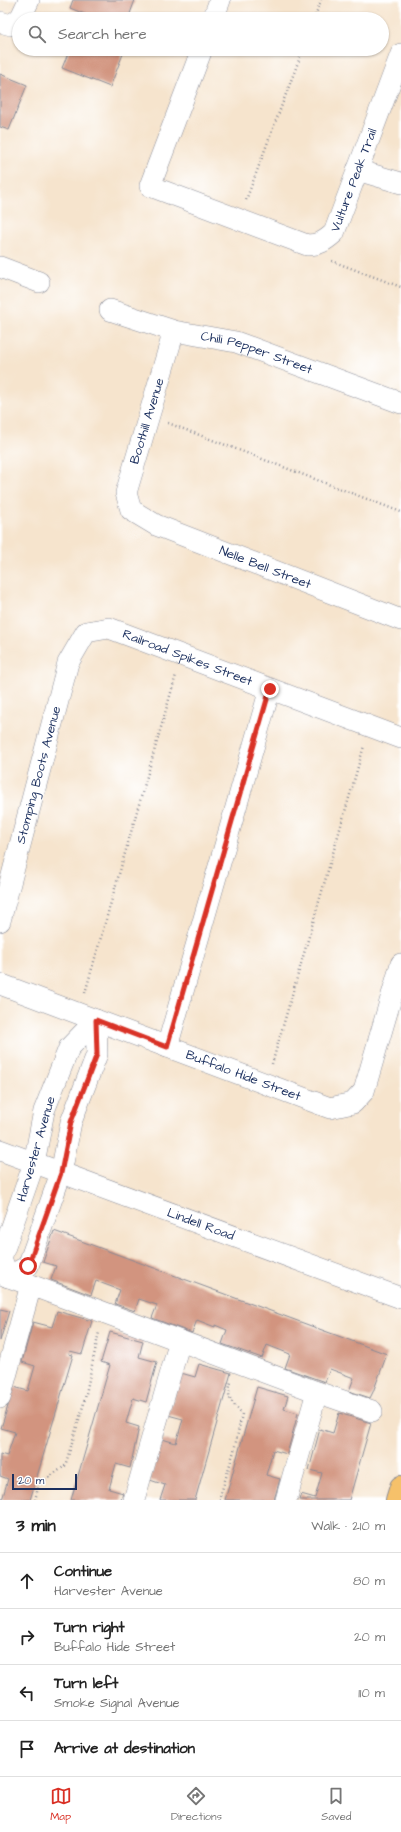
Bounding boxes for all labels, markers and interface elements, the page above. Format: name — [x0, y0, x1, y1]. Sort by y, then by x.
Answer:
search box — [12, 12, 389, 56]
icon: search — [26, 23, 48, 45]
text: Search here — [58, 24, 147, 45]
street label: Vulture Peak Trail — [326, 126, 381, 235]
street label: Chili Pepper Street — [199, 327, 316, 379]
street label: Boothill Avenue — [125, 376, 169, 466]
street label: Nelle Bell Street — [217, 541, 315, 594]
street label: Railroad Spikes Street — [120, 625, 256, 691]
route end — [261, 680, 279, 698]
street label: Stomping Boots Avenue — [12, 704, 65, 846]
street label: Buffalo Hide Street — [183, 1046, 304, 1105]
street label: Harvester Avenue — [12, 1094, 60, 1204]
street label: Lindell Road — [165, 1203, 237, 1245]
route start — [19, 1257, 37, 1275]
scale bar — [12, 1472, 77, 1491]
text: 20 m — [18, 1473, 44, 1488]
text: 3 min — [16, 1514, 56, 1538]
text: Walk · 210 m — [311, 1517, 385, 1535]
text: Continue — [54, 1561, 112, 1582]
icon: ahead — [16, 1570, 38, 1592]
text: 80 m — [353, 1572, 385, 1590]
text: Harvester Avenue — [54, 1582, 163, 1600]
text: Turn right — [54, 1617, 125, 1638]
icon: right — [16, 1626, 38, 1648]
text: 20 m — [354, 1628, 385, 1646]
text: Buffalo Hide Street — [54, 1638, 175, 1656]
text: Turn left — [54, 1673, 118, 1694]
icon: left — [16, 1682, 38, 1704]
text: 110 m — [358, 1684, 385, 1702]
text: Smoke Signal Avenue — [54, 1694, 180, 1712]
icon: arrive — [16, 1738, 38, 1760]
text: Arrive at destination — [54, 1738, 195, 1759]
tab: Map — [50, 1785, 72, 1824]
tab: Directions — [171, 1785, 222, 1824]
tab: Saved — [321, 1785, 351, 1824]

